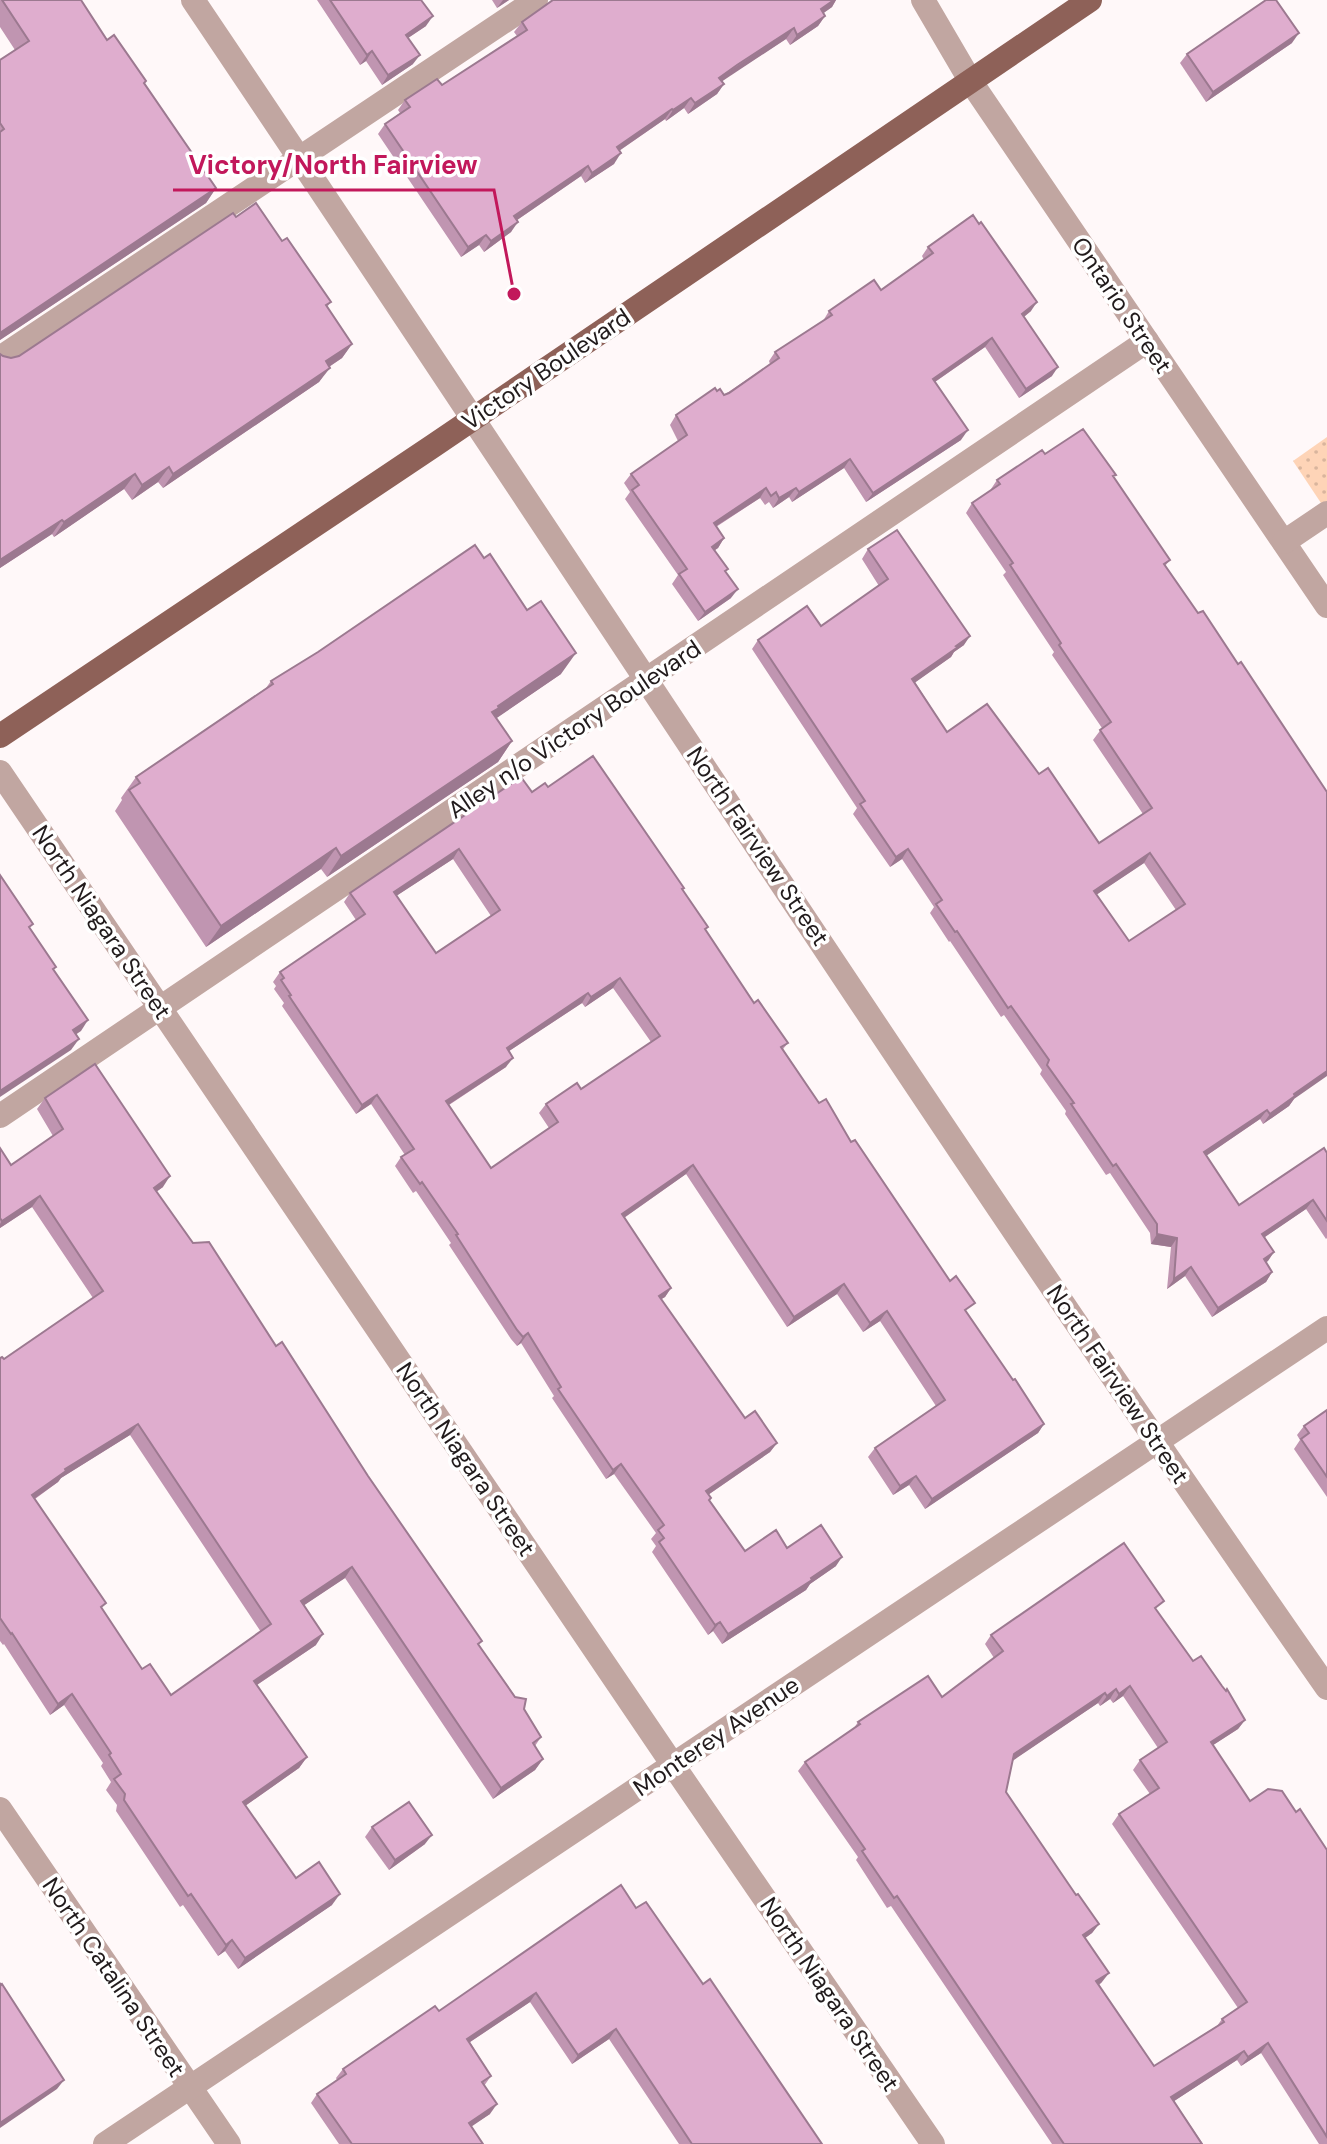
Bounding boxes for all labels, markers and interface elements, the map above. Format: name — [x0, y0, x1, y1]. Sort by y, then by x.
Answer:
callout: Victory/North Fairview — [173, 140, 494, 190]
text: Victory/North Fairview — [189, 148, 478, 182]
street label: Ontario Street — [1065, 231, 1179, 379]
street label: Victory Boulevard — [456, 301, 636, 437]
street label: Alley n/o Victory Boulevard — [441, 633, 707, 825]
street label: North Fairview Street — [680, 741, 836, 951]
street label: North Niagara Street — [26, 819, 178, 1025]
street label: North Fairview Street — [1040, 1279, 1196, 1489]
street label: North Niagara Street — [390, 1356, 542, 1562]
street label: Monterey Avenue — [627, 1669, 805, 1803]
street label: North Catalina Street — [36, 1871, 192, 2083]
street label: North Niagara Street — [754, 1891, 906, 2097]

